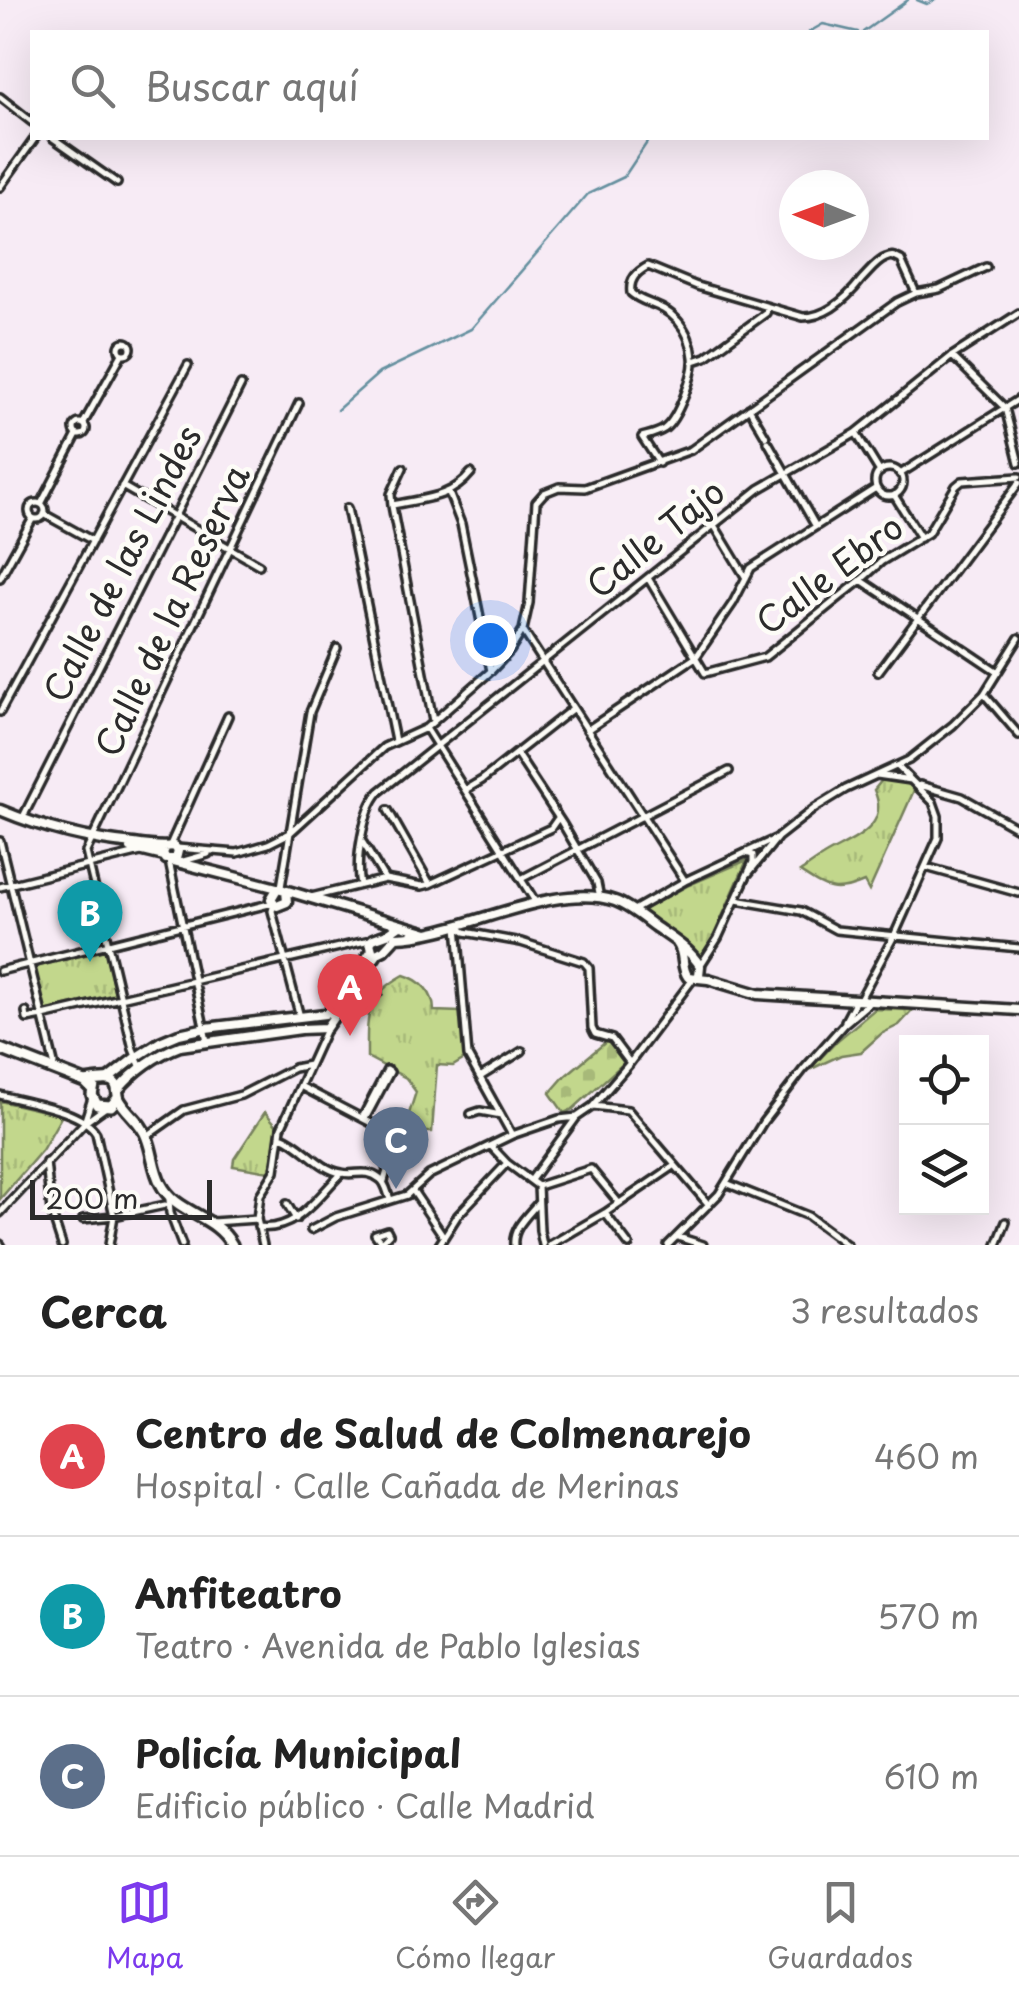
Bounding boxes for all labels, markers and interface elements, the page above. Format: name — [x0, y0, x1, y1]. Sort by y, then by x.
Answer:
search box — [30, 30, 989, 140]
text: Buscar aquí — [145, 57, 359, 114]
icon: search — [65, 58, 120, 113]
north arrow — [779, 170, 869, 260]
street label: Calle de las Lindes — [28, 415, 213, 710]
street label: Calle de la Reserva — [80, 455, 262, 765]
street label: Calle Tajo — [574, 465, 735, 610]
street label: Calle Ebro — [744, 500, 913, 646]
your location — [465, 615, 516, 666]
pin: B — [58, 880, 122, 962]
pin: A — [318, 954, 382, 1036]
map controls — [899, 1035, 989, 1215]
button: locate — [899, 1035, 989, 1125]
pin: C — [364, 1106, 428, 1189]
button: layers — [899, 1125, 989, 1215]
scale bar — [30, 1175, 212, 1220]
text: 200 m — [45, 1176, 138, 1219]
text: Cerca — [40, 1279, 167, 1342]
text: 3 resultados — [790, 1286, 979, 1334]
text: Centro de Salud de Colmenarejo — [135, 1404, 751, 1461]
text: A — [60, 1432, 85, 1480]
text: 460 m — [874, 1432, 979, 1480]
text: Hospital · Calle Cañada de Merinas — [135, 1461, 679, 1509]
text: Anfiteatro — [135, 1564, 342, 1621]
text: B — [62, 1592, 83, 1640]
text: 570 m — [877, 1592, 979, 1640]
text: Teatro · Avenida de Pablo Iglesias — [135, 1621, 641, 1669]
text: Policía Municipal — [135, 1724, 461, 1781]
text: C — [60, 1752, 85, 1800]
text: 610 m — [884, 1752, 979, 1800]
text: Edificio público · Calle Madrid — [135, 1781, 595, 1829]
tab: Mapa — [106, 1875, 183, 1978]
tab: Cómo llegar — [395, 1875, 555, 1978]
tab: Guardados — [767, 1875, 913, 1978]

